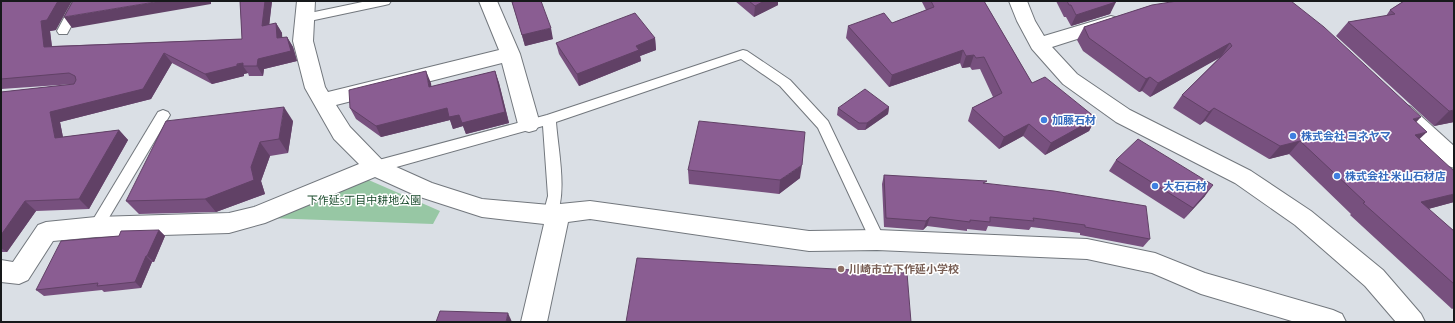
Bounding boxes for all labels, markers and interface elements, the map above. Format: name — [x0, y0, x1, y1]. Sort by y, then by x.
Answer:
marker: 加藤石材 — [1039, 115, 1049, 125]
place label: 加藤石材 — [1052, 115, 1096, 126]
place label: 株式会社 ヨネヤマ — [1301, 130, 1391, 142]
marker: 株式会社 ヨネヤマ — [1288, 131, 1298, 141]
place label: 株式会社 米山石材店 — [1345, 170, 1446, 182]
marker: 株式会社 米山石材店 — [1332, 171, 1342, 181]
marker: 大石石材 — [1150, 181, 1160, 191]
place label: 大石石材 — [1163, 181, 1207, 192]
park label: 下作延5丁目中耕地公園 — [307, 194, 421, 206]
place label: 川崎市立下作延小学校 — [849, 263, 959, 275]
marker: 川崎市立下作延小学校 — [836, 264, 846, 274]

